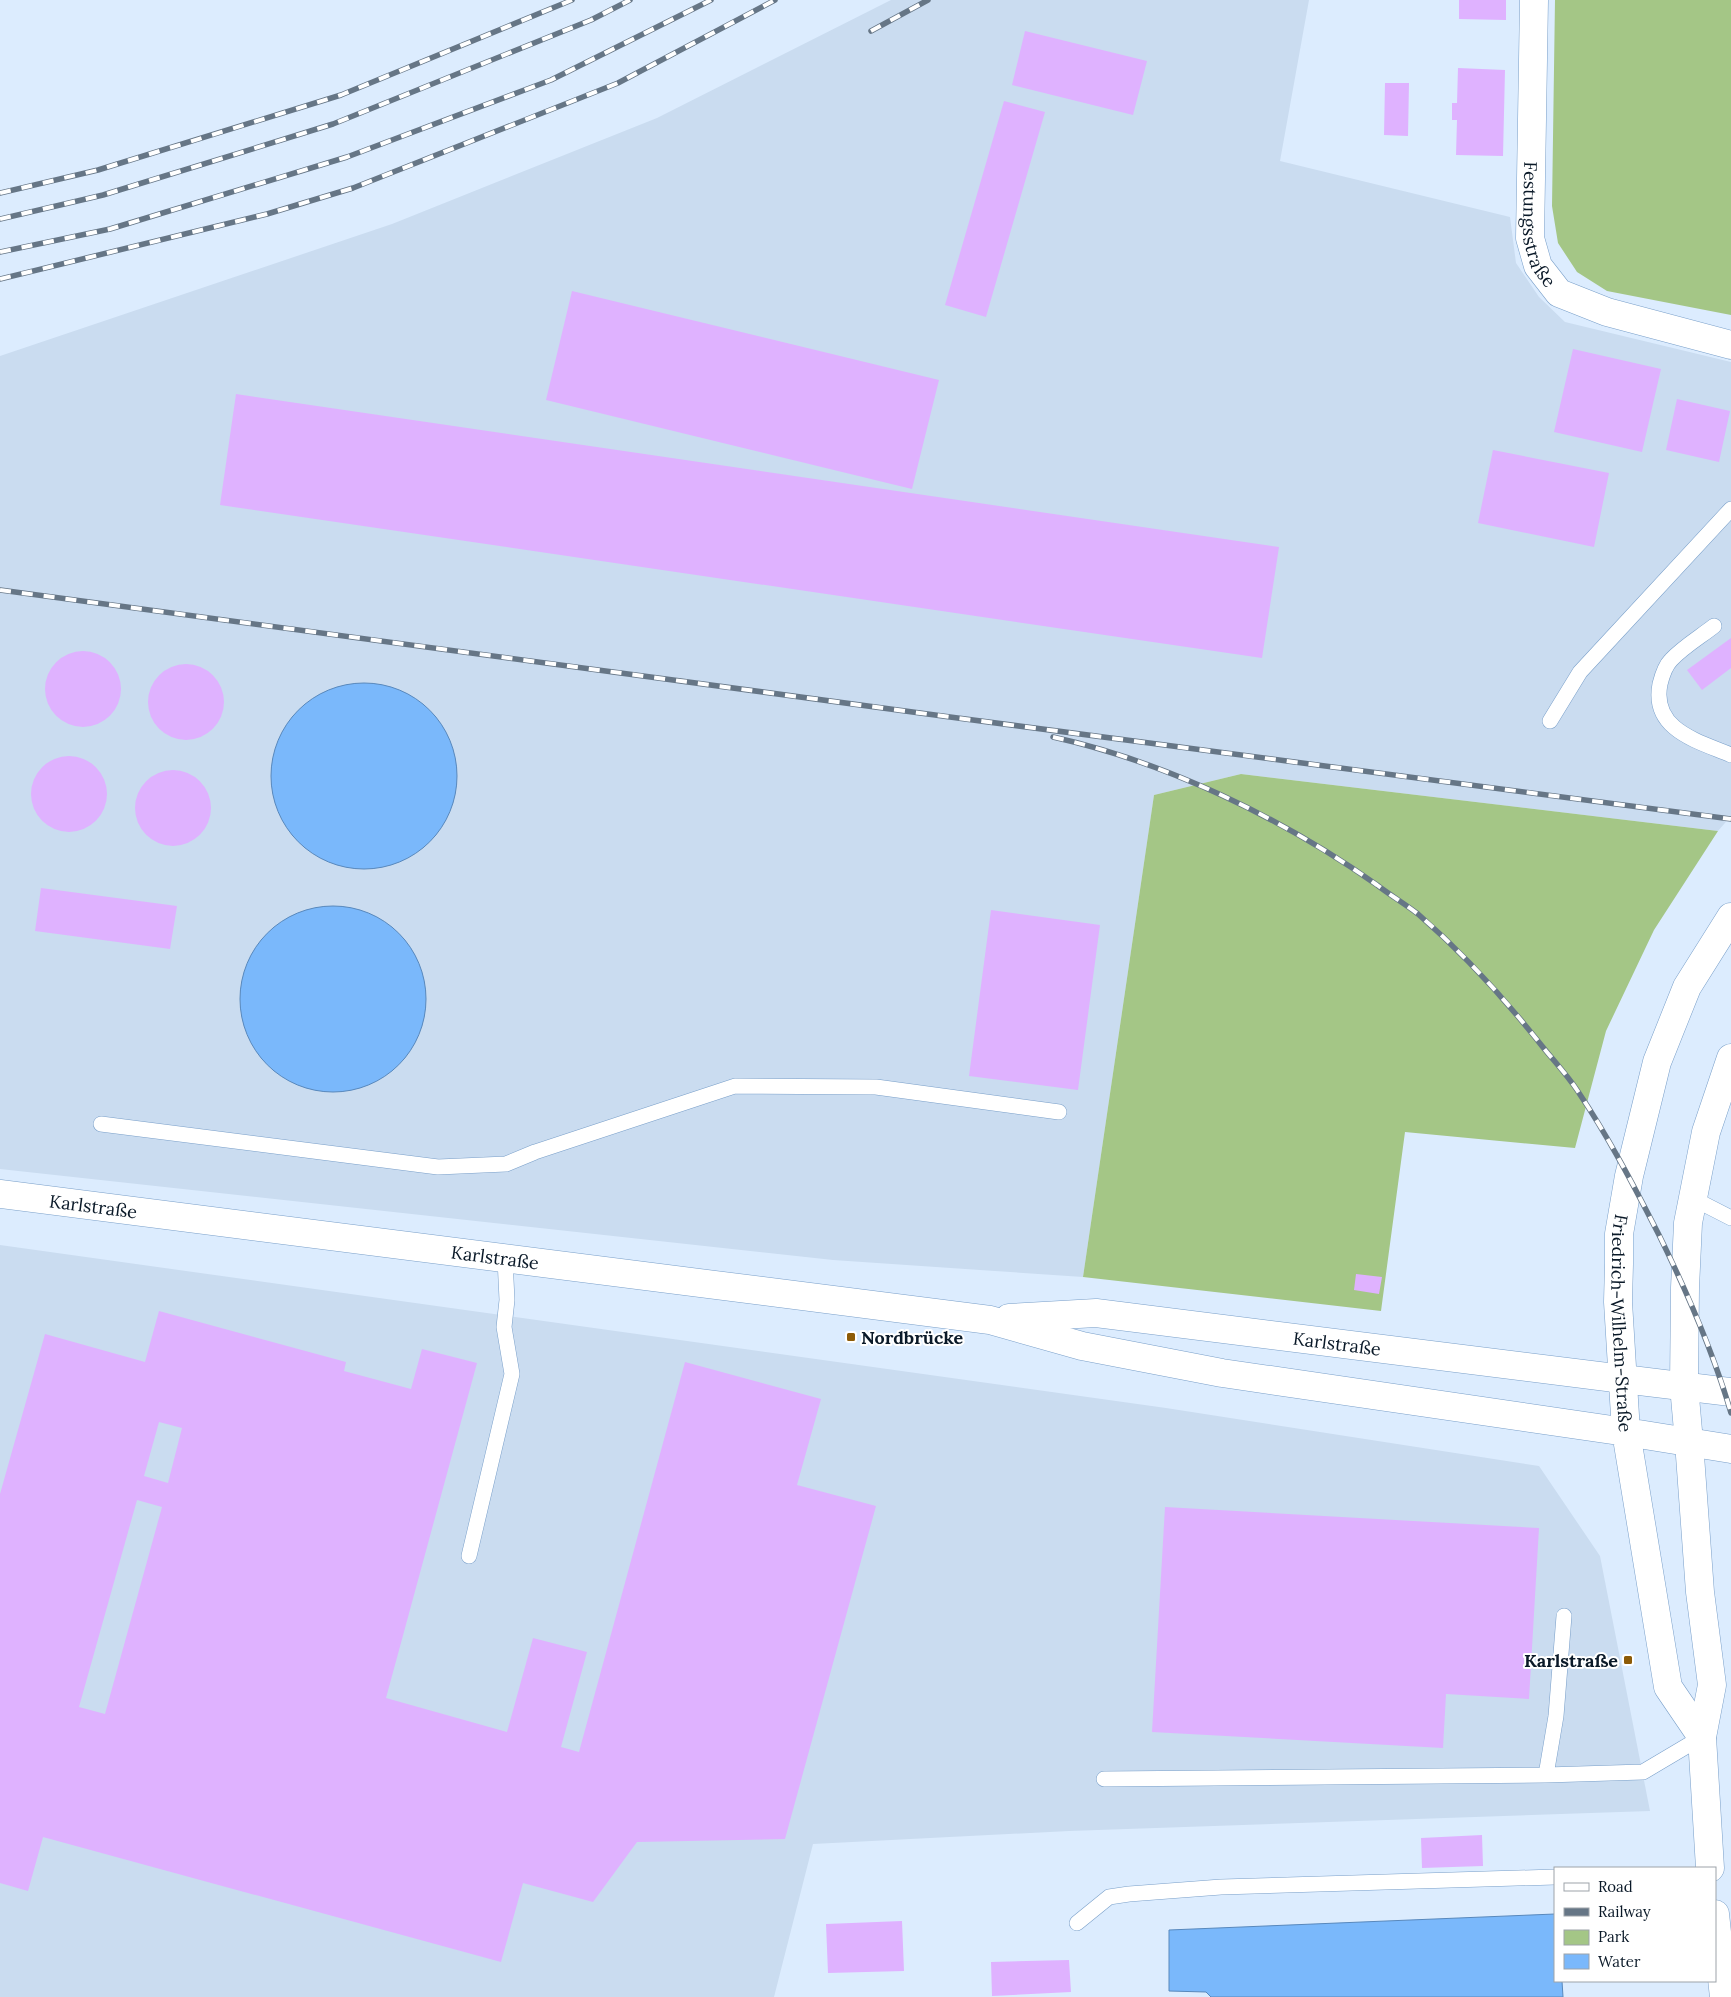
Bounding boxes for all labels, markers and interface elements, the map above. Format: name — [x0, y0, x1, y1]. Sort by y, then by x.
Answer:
street label: Festungsstraße — [1518, 161, 1562, 292]
street label: Karlstraße — [48, 1189, 139, 1223]
street label: Friedrich-Wilhelm-Straße — [1606, 1212, 1638, 1433]
street label: Karlstraße — [450, 1240, 541, 1274]
place label: Nordbrücke — [861, 1326, 964, 1349]
street label: Karlstraße — [1292, 1326, 1383, 1360]
marker: Nordbrücke — [845, 1331, 857, 1343]
place label: Karlstraße — [1524, 1649, 1618, 1672]
marker: Karlstraße — [1622, 1654, 1634, 1666]
legend — [1554, 1867, 1716, 1982]
text: Road — [1598, 1877, 1633, 1896]
text: Railway — [1598, 1902, 1651, 1921]
text: Park — [1598, 1927, 1629, 1946]
text: Water — [1598, 1952, 1641, 1971]

